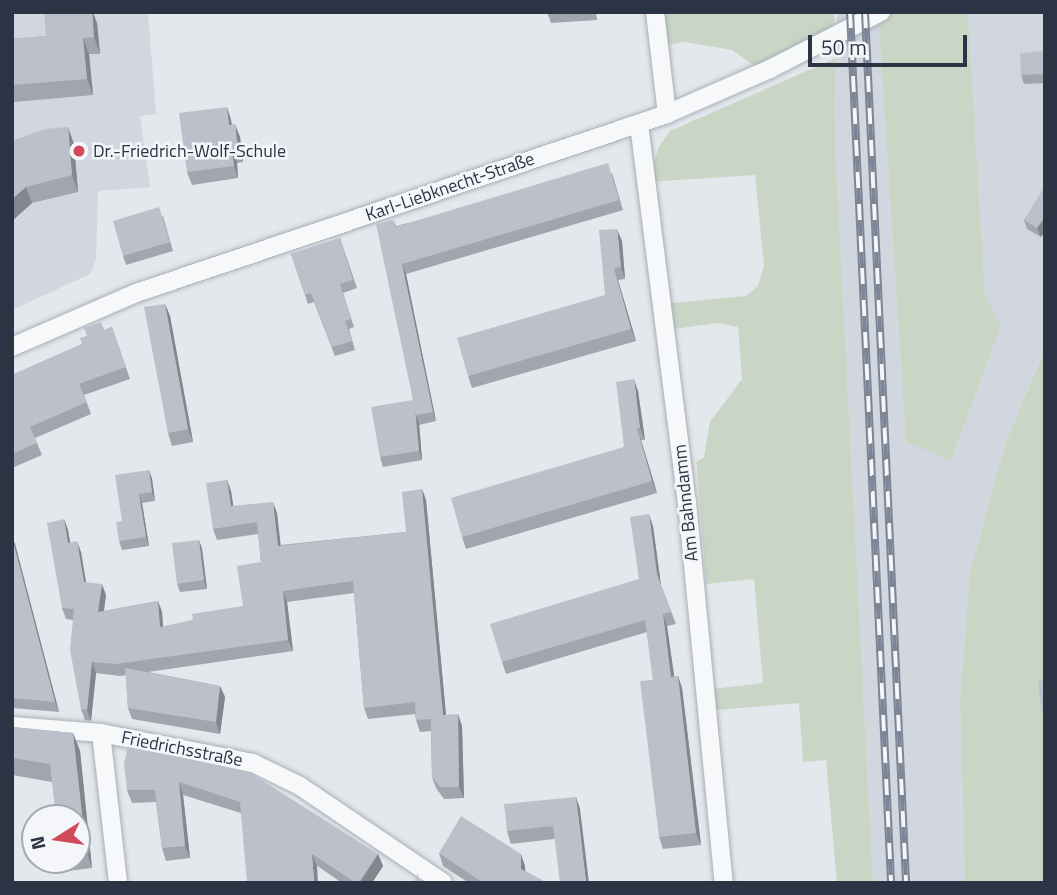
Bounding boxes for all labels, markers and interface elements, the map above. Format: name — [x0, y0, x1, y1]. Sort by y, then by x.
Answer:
scale bar — [812, 21, 971, 65]
text: 50 m — [821, 31, 867, 63]
place label: Dr.-Friedrich-Wolf-Schule — [93, 140, 286, 162]
marker: Dr.-Friedrich-Wolf-Schule — [71, 143, 87, 159]
street label: Karl-Liebknecht-Straße — [363, 148, 537, 226]
street label: Am Bahndamm — [669, 443, 703, 563]
street label: Friedrichsstraße — [119, 727, 245, 771]
north arrow — [21, 804, 91, 874]
text: N — [21, 834, 52, 853]

